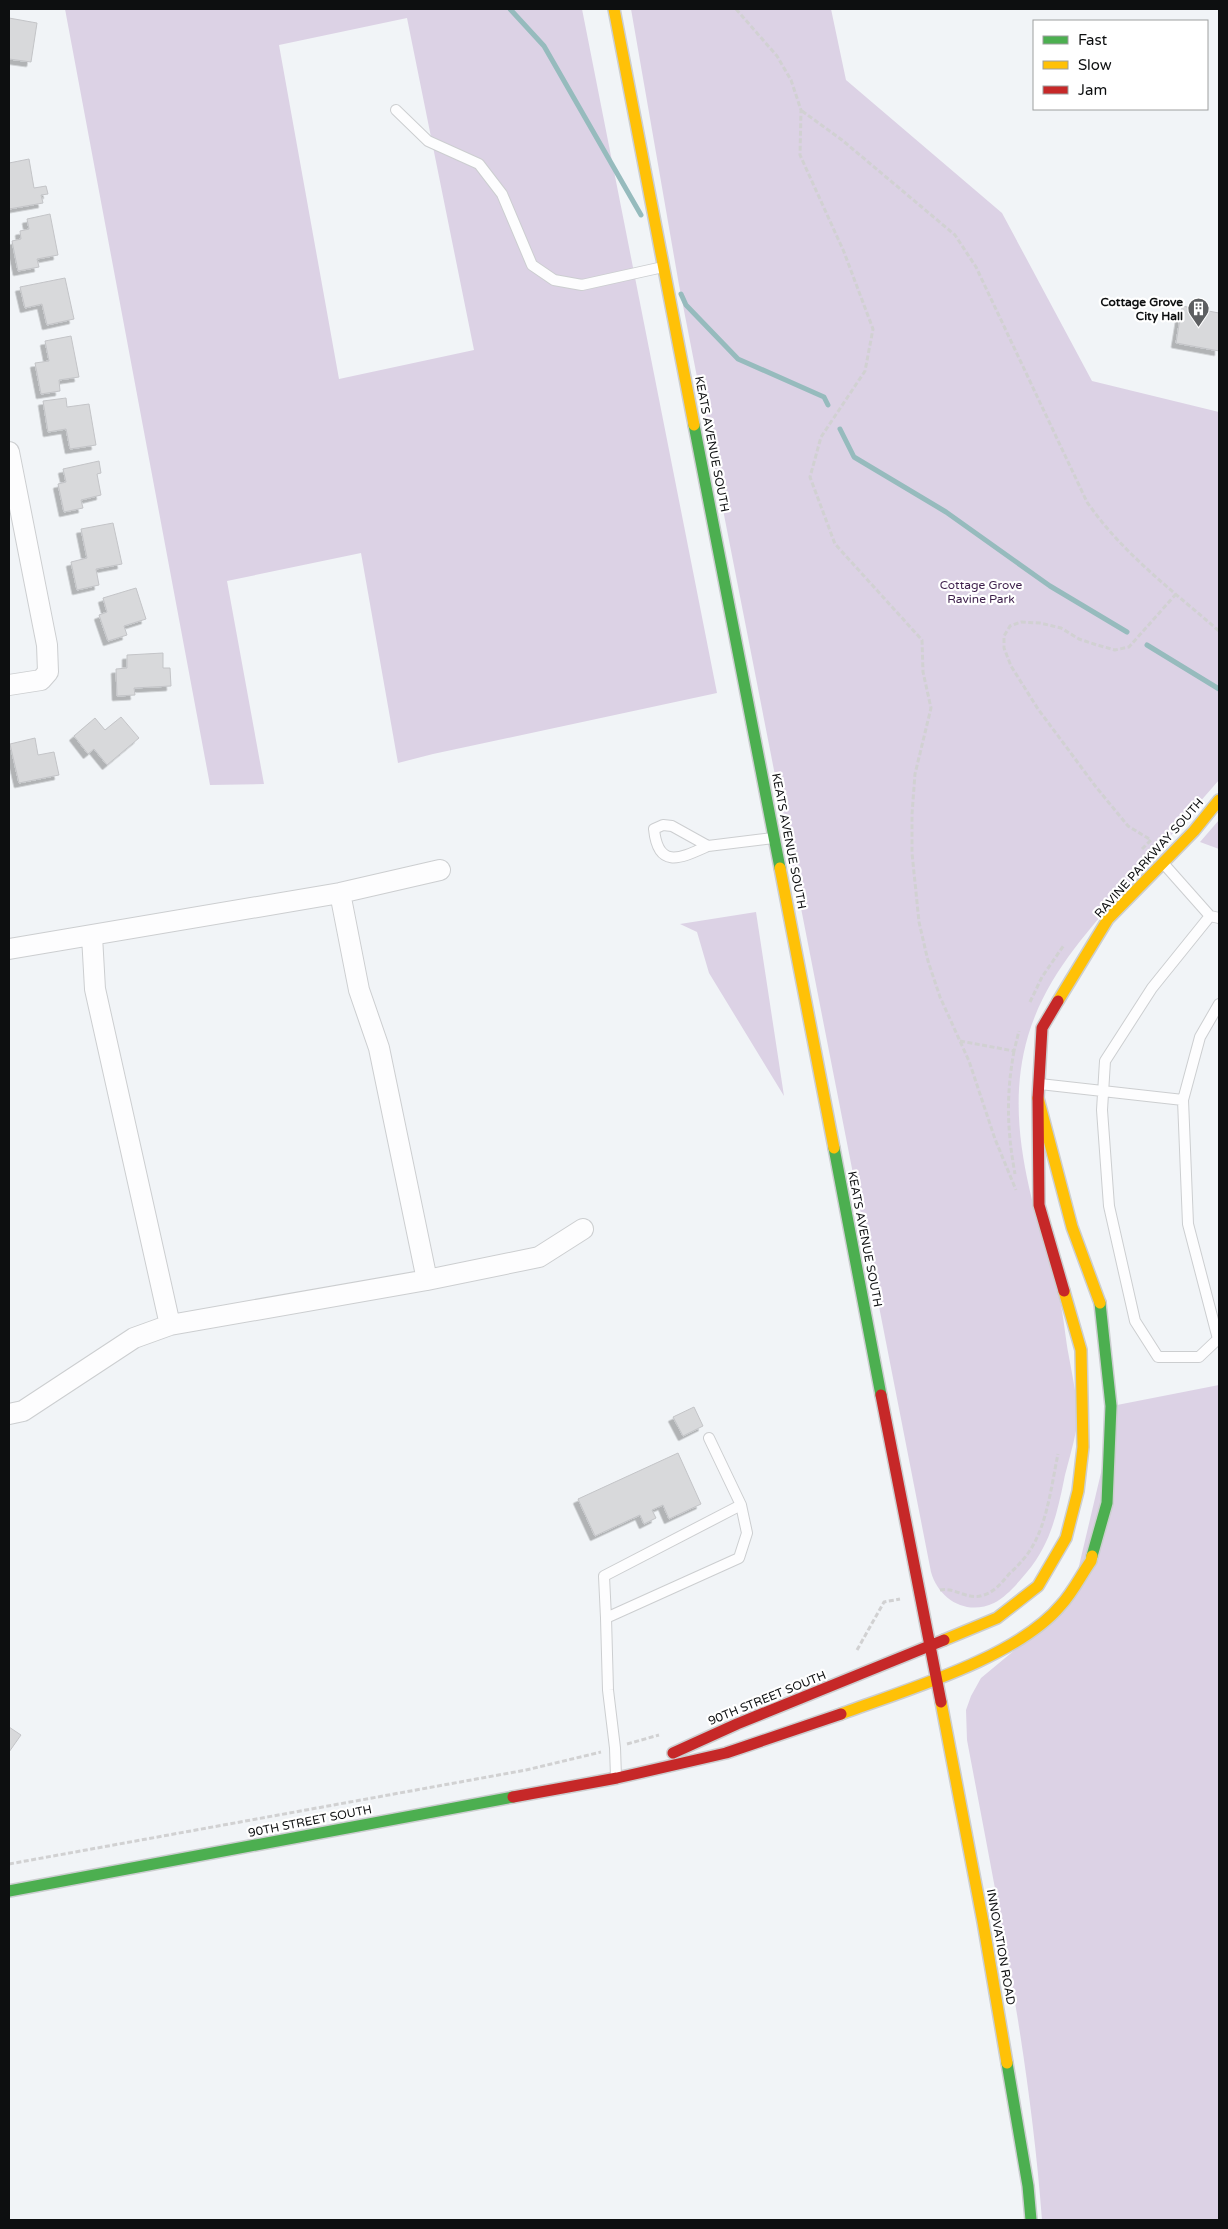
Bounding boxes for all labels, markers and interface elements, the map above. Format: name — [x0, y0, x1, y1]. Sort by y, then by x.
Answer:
legend — [1033, 20, 1208, 110]
text: Fast — [1078, 31, 1108, 49]
text: Slow — [1078, 56, 1112, 74]
text: Jam — [1078, 81, 1107, 99]
place label: Cottage Grove City Hall — [1100, 295, 1183, 324]
building icon: Cottage Grove City Hall — [1187, 297, 1211, 328]
street label: KEATS AVENUE SOUTH — [692, 375, 732, 513]
park label: Cottage Grove Ravine Park — [940, 578, 1022, 606]
street label: KEATS AVENUE SOUTH — [769, 772, 809, 910]
street label: RAVINE PARKWAY SOUTH — [1092, 795, 1206, 921]
street label: KEATS AVENUE SOUTH — [845, 1170, 885, 1308]
street label: 90TH STREET SOUTH — [706, 1668, 828, 1728]
street label: 90TH STREET SOUTH — [247, 1802, 373, 1840]
street label: INNOVATION ROAD — [984, 1888, 1018, 2006]

